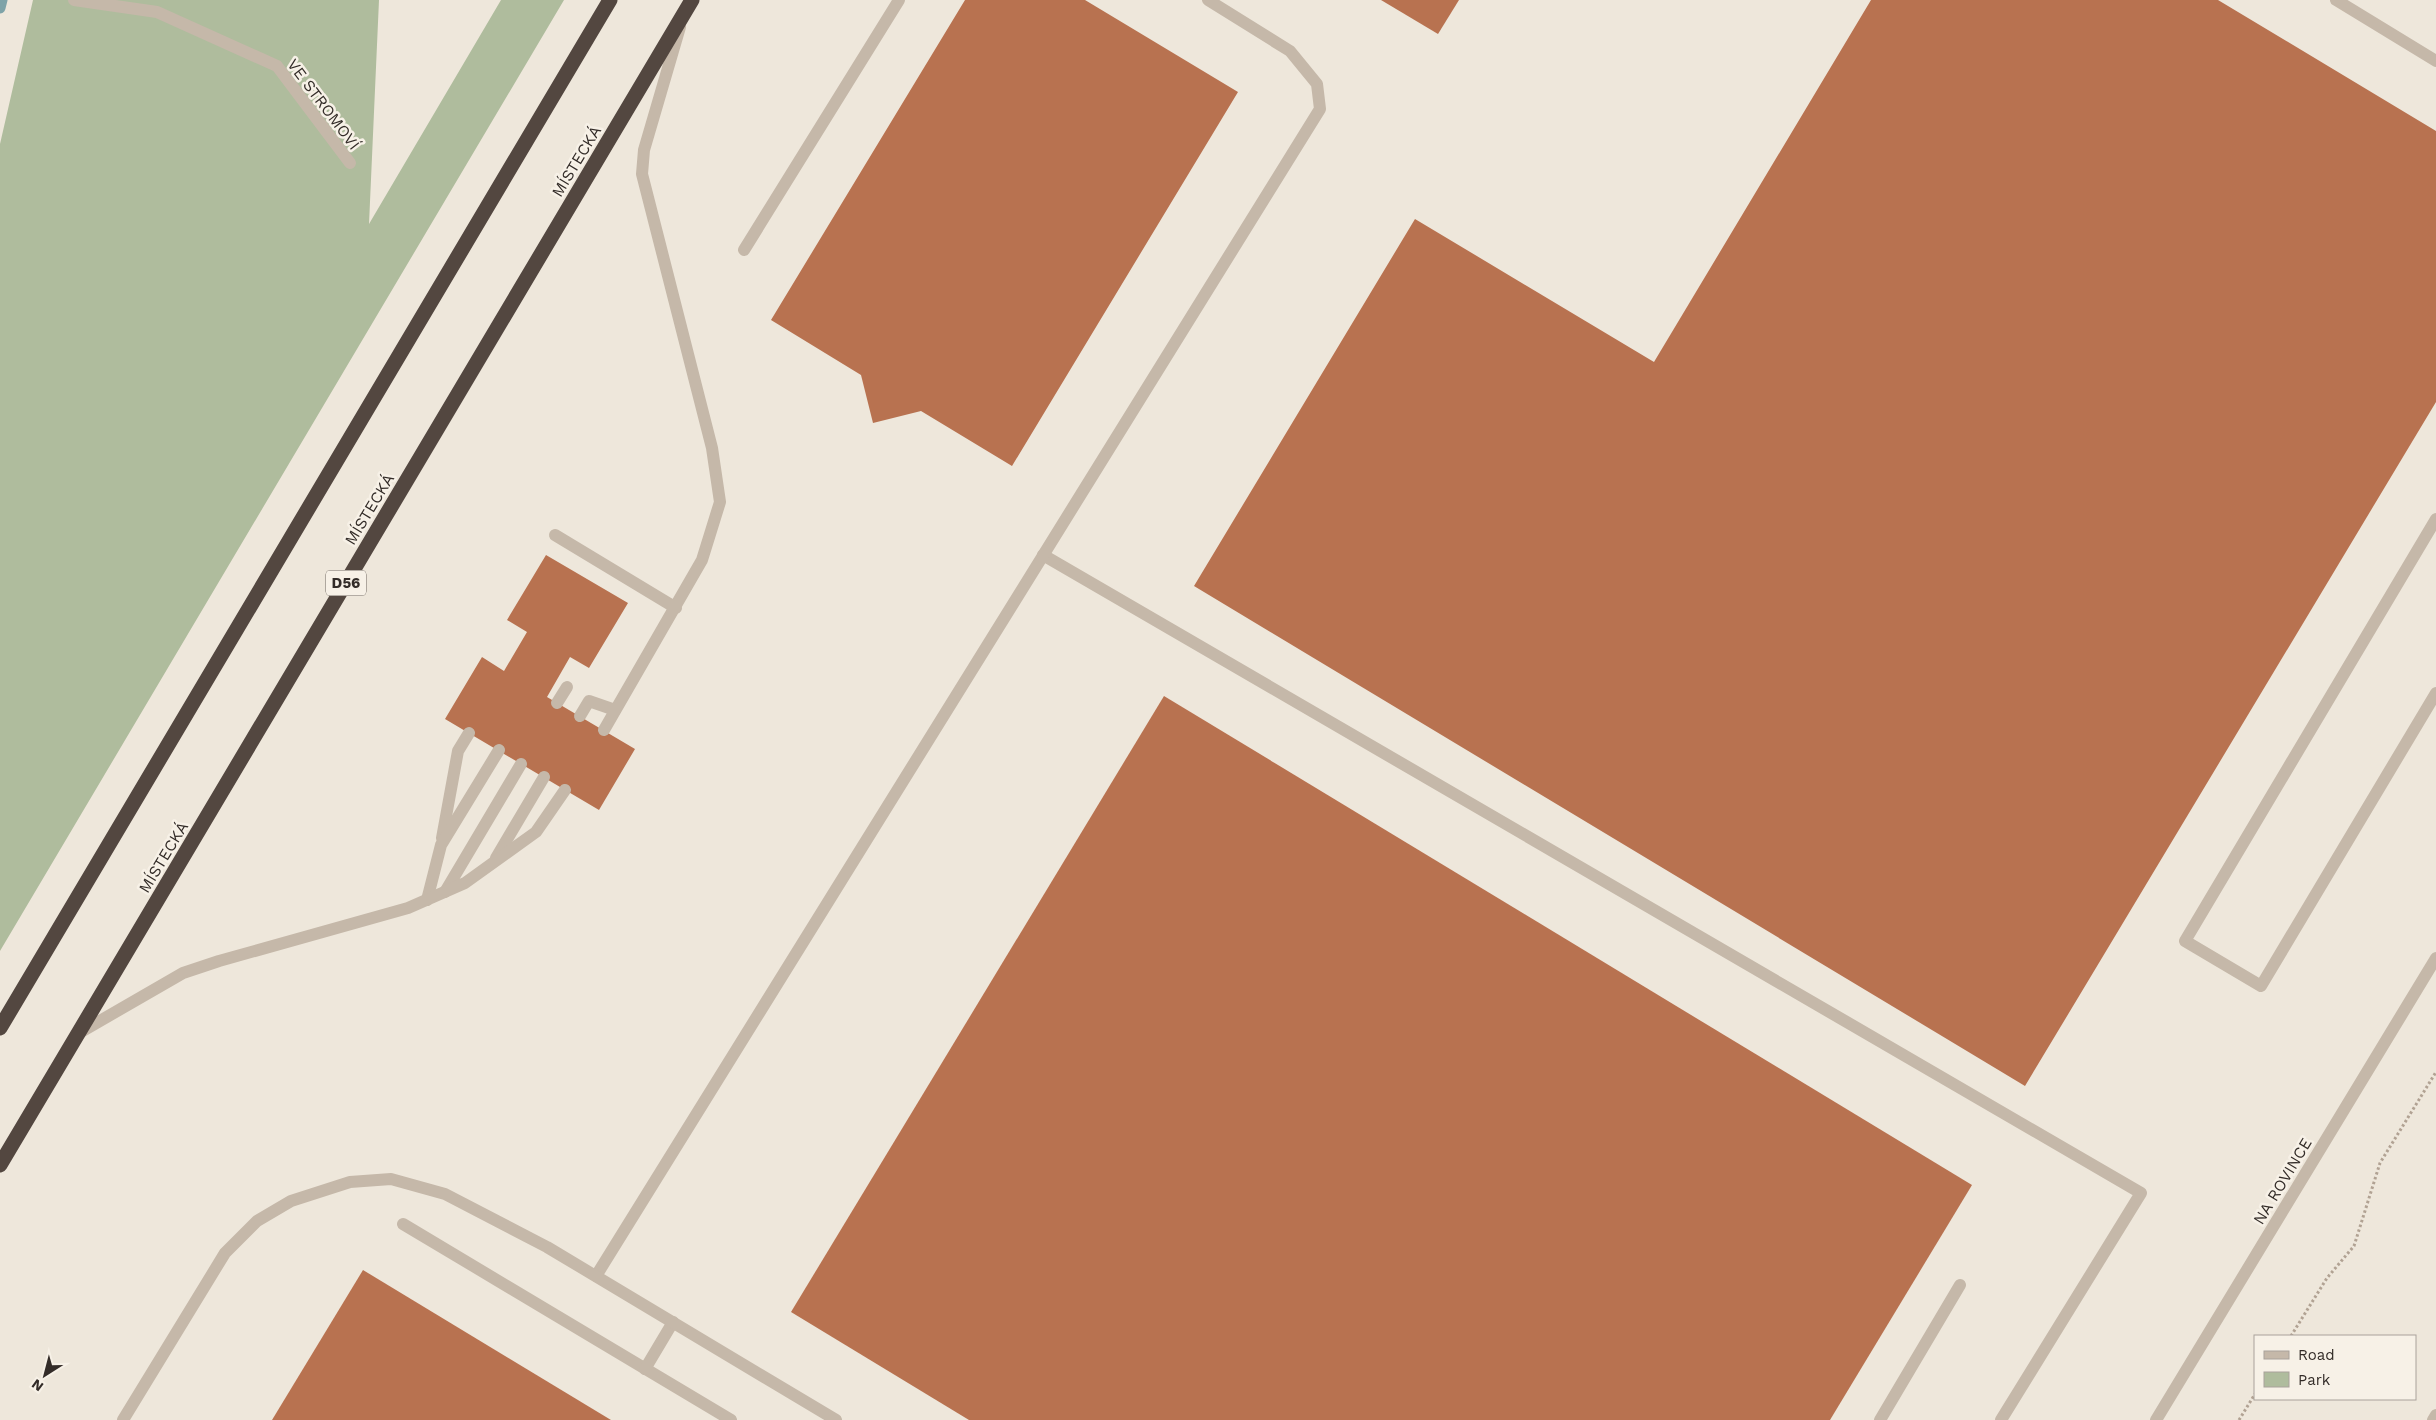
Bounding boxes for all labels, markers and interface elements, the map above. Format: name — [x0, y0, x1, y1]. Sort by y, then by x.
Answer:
street label: VE STROMOVÍ — [283, 55, 364, 154]
street label: MÍSTECKÁ — [548, 122, 605, 200]
street label: MÍSTECKÁ — [341, 470, 398, 548]
road number: D56 — [326, 570, 366, 596]
street label: MÍSTECKÁ — [135, 818, 192, 896]
street label: NA ROVINCE — [2249, 1135, 2316, 1228]
legend — [2254, 1335, 2416, 1400]
text: Road — [2298, 1346, 2335, 1364]
north arrow — [20, 1350, 70, 1400]
text: Park — [2298, 1371, 2331, 1389]
text: N — [28, 1376, 46, 1395]

